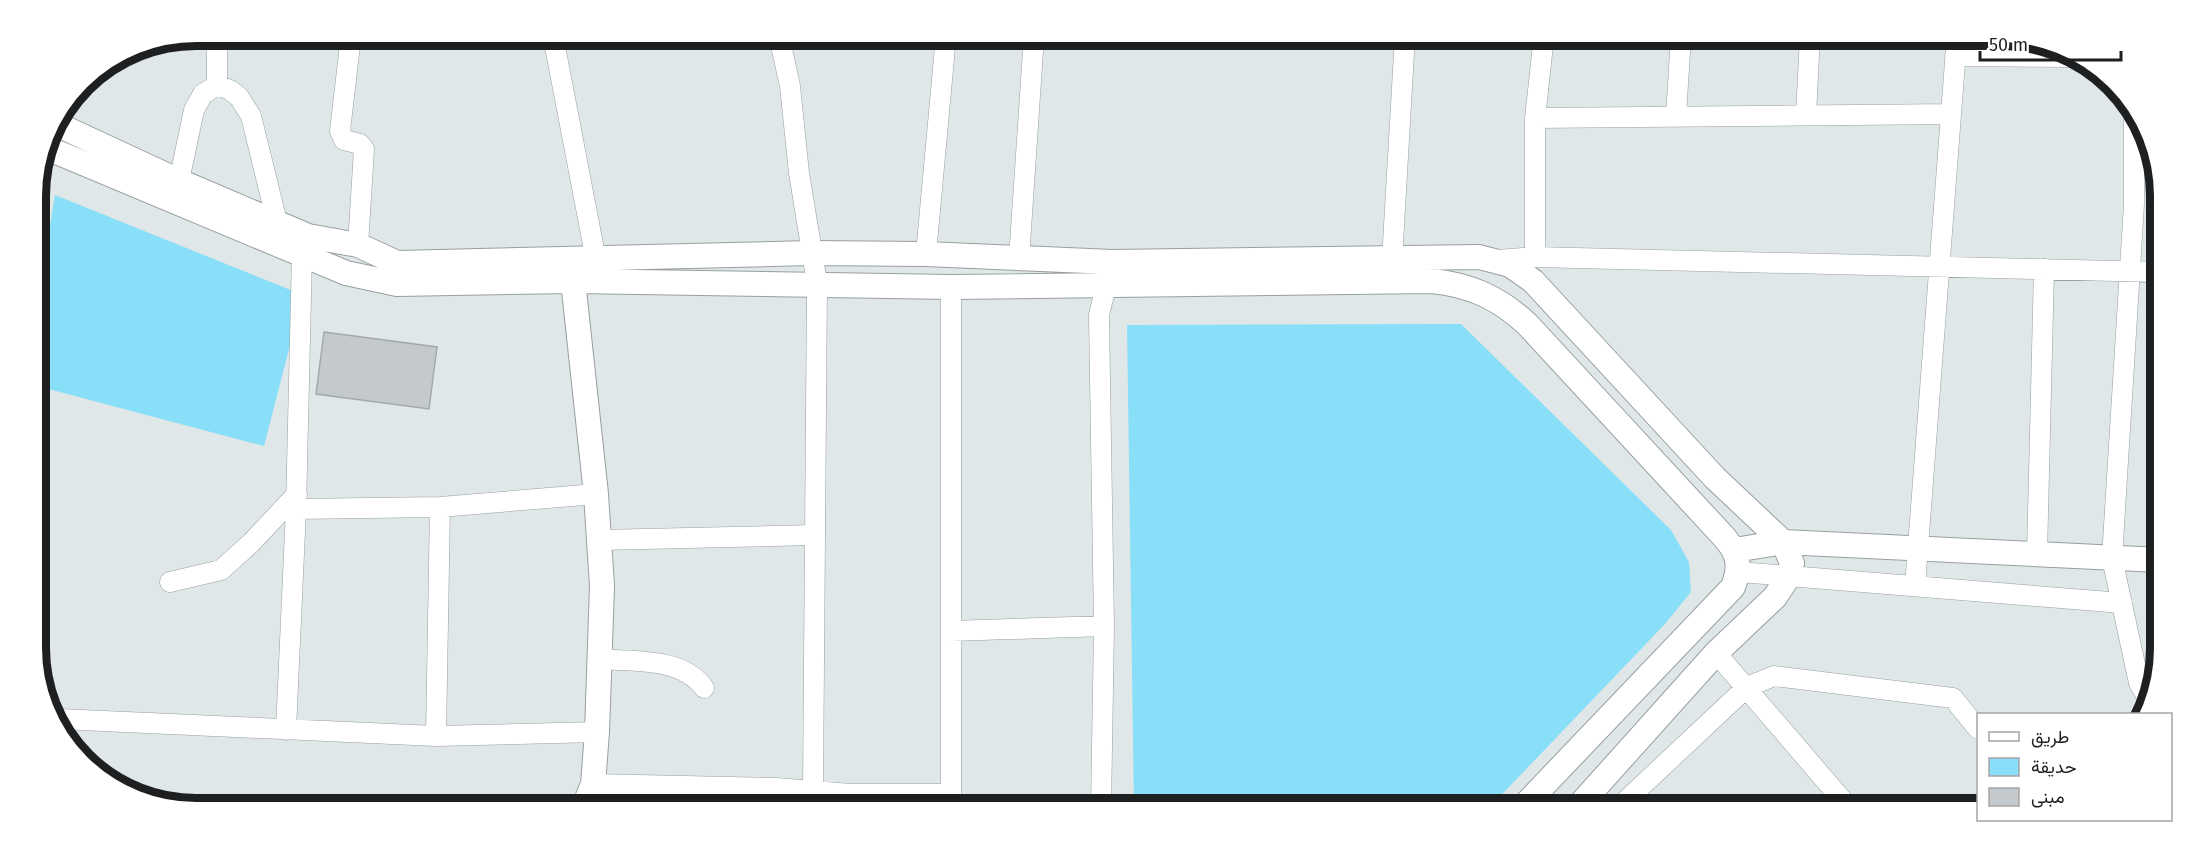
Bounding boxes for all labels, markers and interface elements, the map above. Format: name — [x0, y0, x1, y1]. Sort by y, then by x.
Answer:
scale bar — [1980, 24, 2121, 62]
text: 50 m — [1989, 34, 2028, 56]
legend — [1977, 713, 2172, 821]
text: طريق — [2031, 726, 2069, 748]
text: حديقة — [2031, 756, 2077, 778]
text: مبنى — [2031, 786, 2065, 808]

